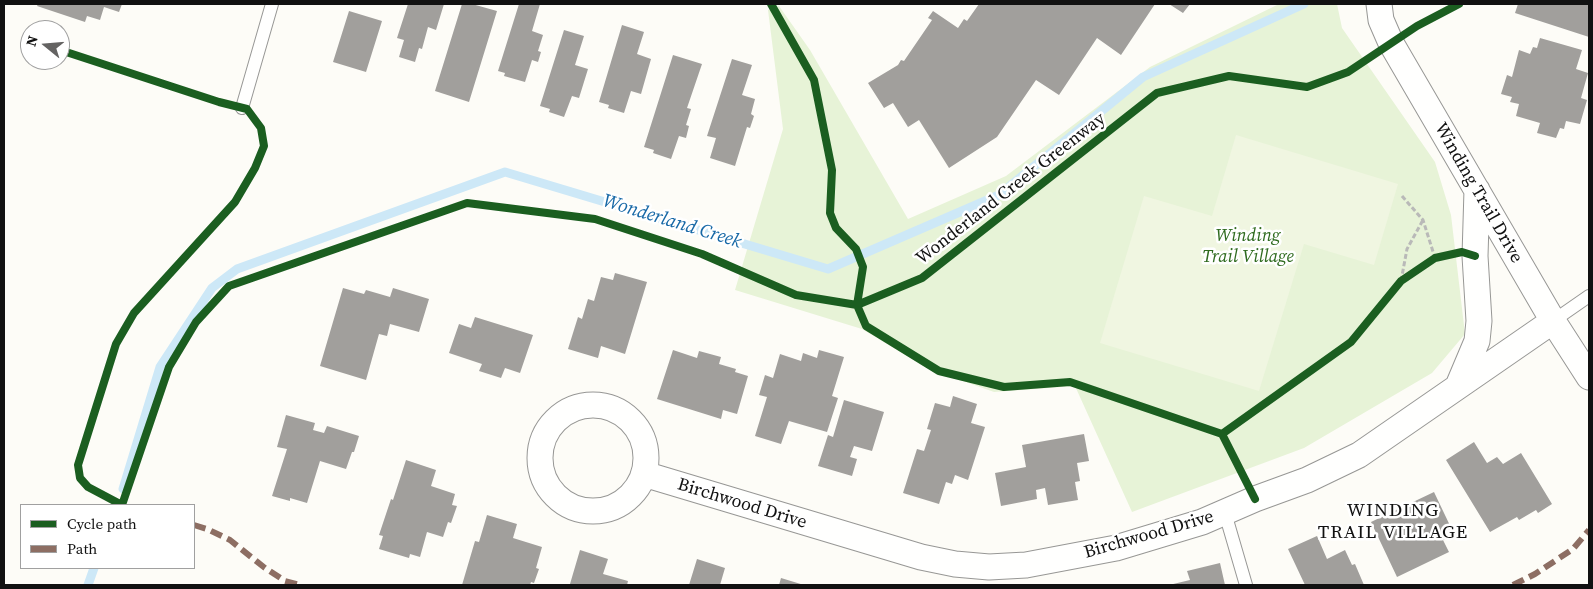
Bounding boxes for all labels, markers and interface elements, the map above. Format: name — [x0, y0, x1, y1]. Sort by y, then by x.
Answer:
north arrow — [20, 20, 70, 70]
text: N — [21, 33, 43, 49]
street label: Wonderland Creek Greenway — [912, 108, 1110, 270]
street label: Winding Trail Drive — [1429, 119, 1527, 267]
water label: Wonderland Creek — [600, 190, 744, 254]
park label: Winding Trail Village — [1202, 225, 1294, 268]
street label: Birchwood Drive — [675, 474, 809, 534]
district label: WINDING TRAIL VILLAGE — [1316, 500, 1470, 544]
legend — [20, 504, 195, 569]
street label: Birchwood Drive — [1082, 506, 1216, 564]
text: Cycle path — [67, 513, 137, 534]
text: Path — [67, 538, 97, 559]

